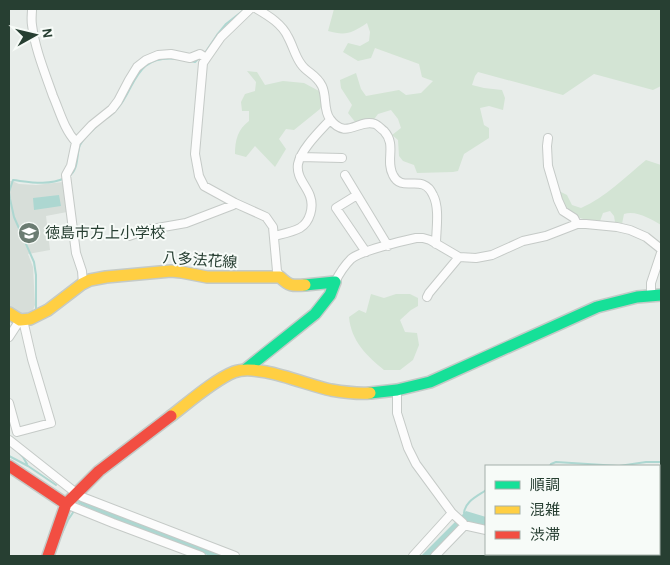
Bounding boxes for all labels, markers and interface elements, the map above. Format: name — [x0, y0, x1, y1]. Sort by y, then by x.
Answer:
north arrow — [10, 10, 60, 60]
text: N — [39, 28, 54, 39]
school or university icon: 徳島市方上小学校 — [17, 221, 41, 245]
place label: 徳島市方上小学校 — [45, 225, 165, 241]
street label: 八多法花線 — [162, 249, 238, 271]
legend — [485, 465, 660, 555]
text: 順調 — [530, 478, 560, 493]
text: 混雑 — [530, 502, 560, 518]
text: 渋滞 — [530, 527, 560, 543]

